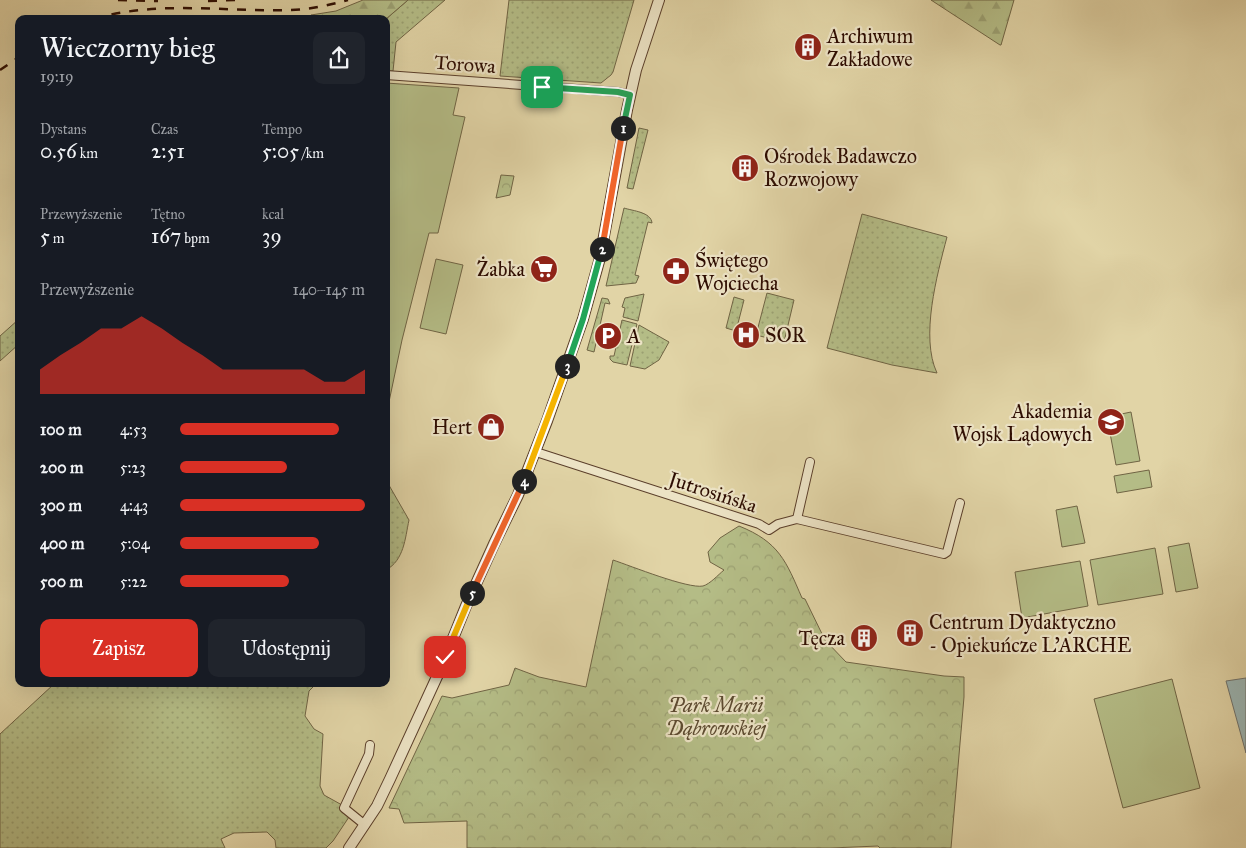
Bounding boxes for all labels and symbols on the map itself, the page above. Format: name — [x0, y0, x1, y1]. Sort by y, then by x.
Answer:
place label: Archiwum Zakładowe — [826, 24, 913, 71]
building icon: Archiwum Zakładowe — [793, 32, 823, 62]
street label: Torowa — [434, 50, 497, 78]
pin — [521, 66, 563, 108]
pin: 1 — [610, 116, 636, 140]
place label: Ośrodek Badawczo Rozwojowy — [764, 144, 917, 191]
building icon: Ośrodek Badawczo Rozwojowy — [730, 153, 760, 183]
pin: 2 — [590, 236, 614, 262]
place label: Świętego Wojciecha — [695, 246, 779, 295]
supermarket icon: Żabka — [529, 254, 559, 284]
place label: Żabka — [477, 256, 526, 281]
pharmacy icon: Świętego Wojciecha — [661, 256, 691, 286]
hospital icon: SOR — [731, 320, 761, 350]
parking icon: A — [593, 321, 623, 351]
place label: SOR — [765, 323, 807, 347]
place label: A — [626, 324, 641, 348]
pin: 3 — [554, 354, 580, 378]
place label: Akademia Wojsk Lądowych — [953, 399, 1093, 446]
school or university icon: Akademia Wojsk Lądowych — [1096, 407, 1126, 437]
shop icon: Hert — [476, 412, 506, 442]
place label: Hert — [432, 415, 472, 439]
street label: Jutrosińska — [664, 466, 761, 519]
pin: 4 — [512, 468, 536, 494]
pin: 5 — [460, 580, 484, 606]
place label: Centrum Dydaktyczno - Opiekuńcze L'ARCHE — [929, 610, 1131, 657]
building icon: Centrum Dydaktyczno - Opiekuńcze L'ARCHE — [895, 618, 925, 648]
building icon: Tęcza — [849, 623, 879, 653]
place label: Tęcza — [798, 626, 846, 650]
pin — [424, 636, 466, 678]
park label: Park Marii Dąbrowskiej — [666, 693, 768, 740]

